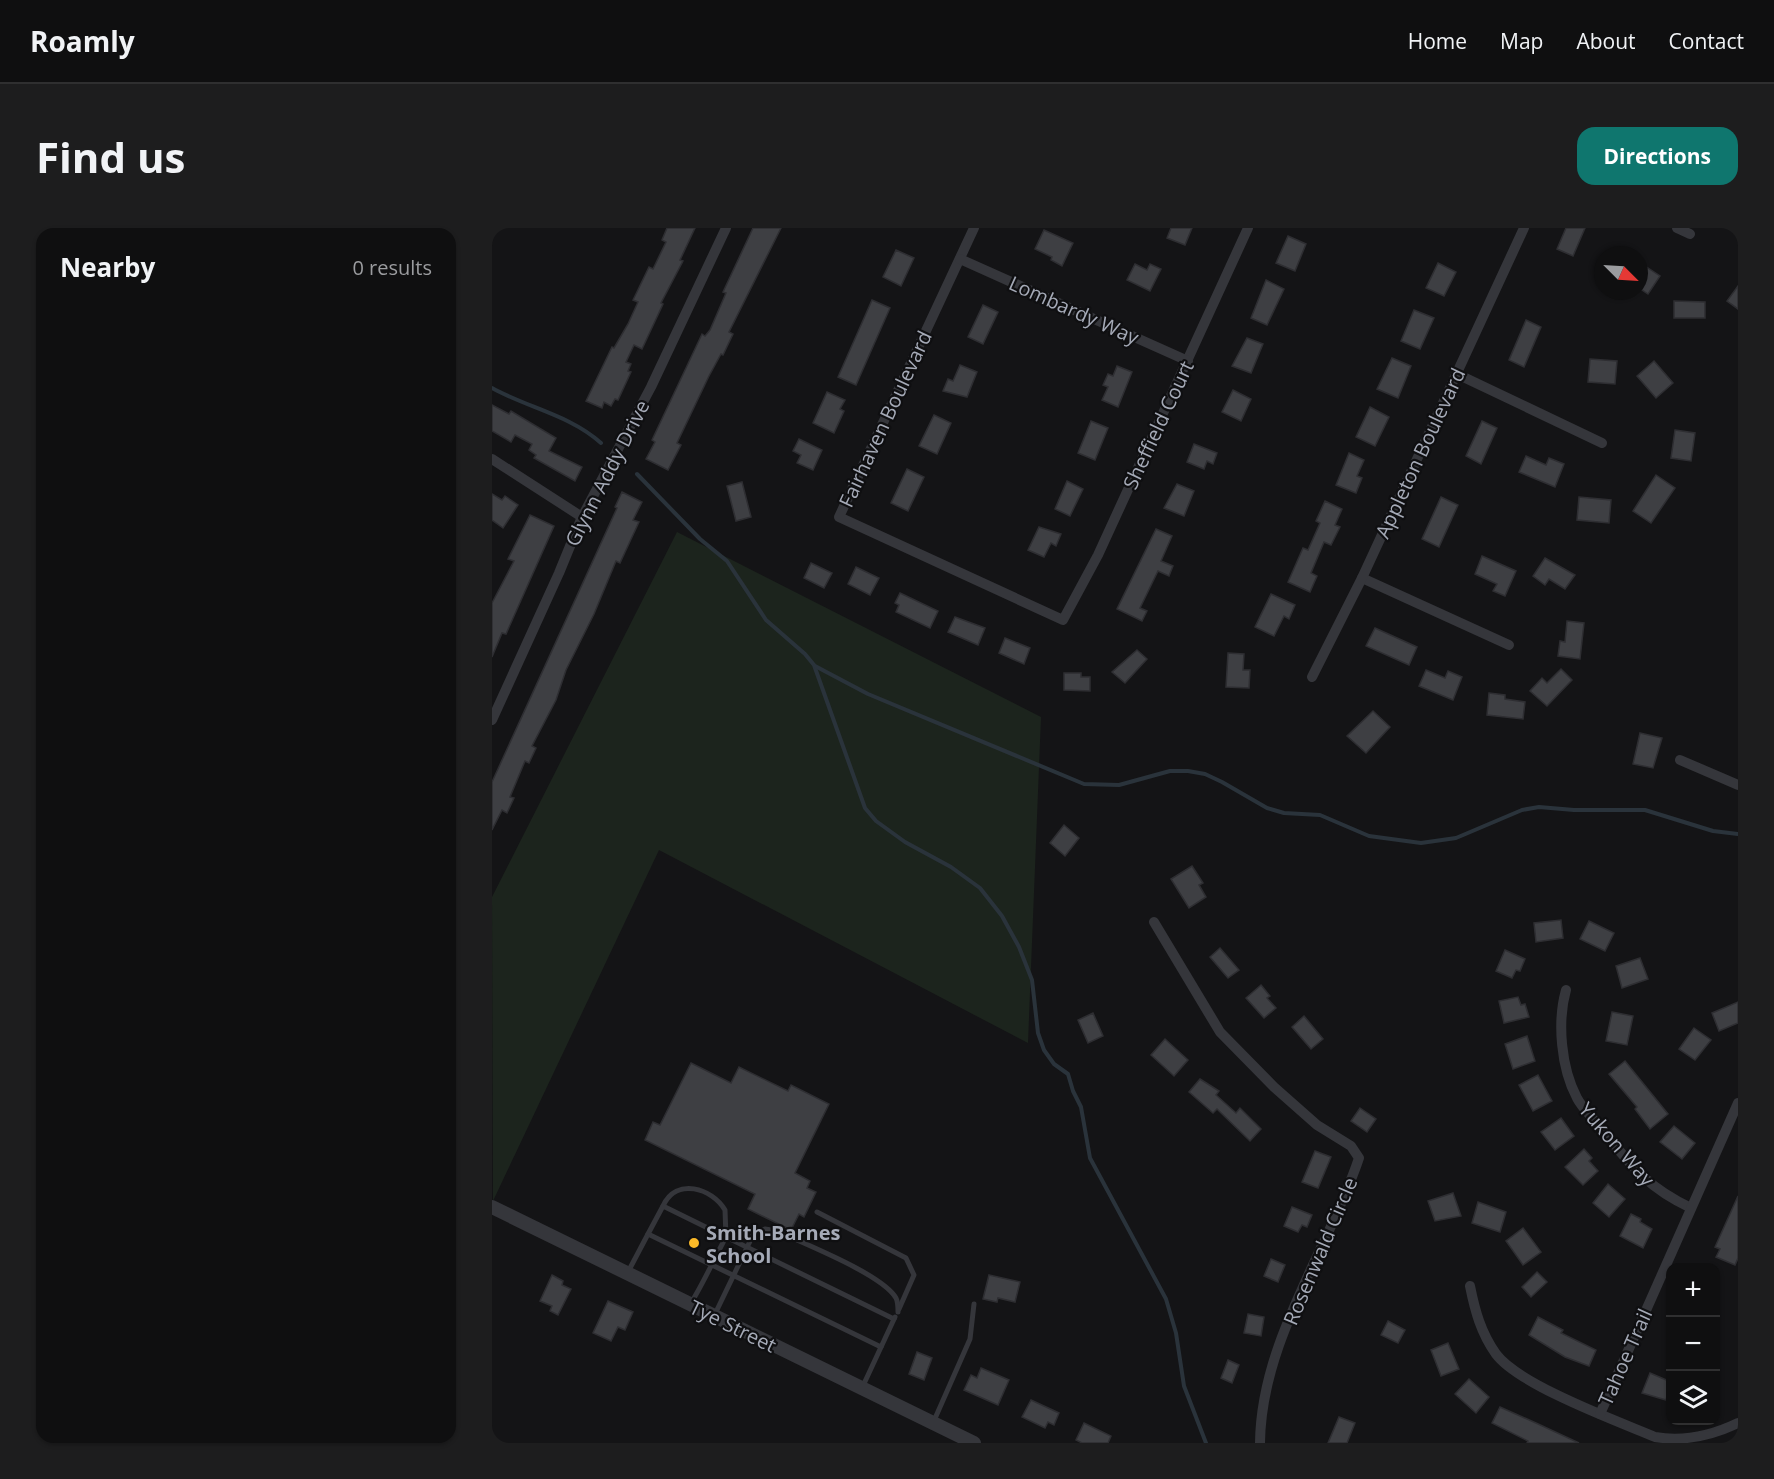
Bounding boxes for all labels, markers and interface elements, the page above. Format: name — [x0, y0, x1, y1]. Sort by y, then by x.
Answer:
text: Roamly — [30, 22, 135, 60]
text: Home — [1408, 27, 1467, 55]
text: Map — [1500, 27, 1543, 55]
text: About — [1576, 27, 1636, 55]
text: Contact — [1669, 27, 1744, 55]
button: Directions — [1577, 127, 1738, 185]
text: Find us — [36, 128, 185, 185]
north arrow — [1594, 246, 1648, 300]
text: Nearby — [60, 249, 155, 285]
text: 0 results — [352, 254, 432, 281]
street label: Lombardy Way — [1005, 269, 1144, 351]
street label: Fairhaven Boulevard — [832, 326, 938, 512]
street label: Sheffield Court — [1116, 356, 1200, 494]
street label: Appleton Boulevard — [1369, 363, 1471, 543]
street label: Glynn Addy Drive — [559, 395, 655, 551]
street label: Yukon Way — [1573, 1096, 1662, 1192]
street label: Rosenwald Circle — [1277, 1173, 1363, 1329]
place label: Smith-Barnes School — [706, 1219, 841, 1269]
marker: Smith-Barnes School — [687, 1236, 701, 1250]
map controls — [1666, 1263, 1720, 1425]
button: + — [1666, 1263, 1720, 1317]
street label: Tye Street — [685, 1293, 781, 1359]
street label: Tahoe Trail — [1592, 1304, 1658, 1410]
button: − — [1666, 1317, 1720, 1371]
button: layers — [1666, 1371, 1720, 1425]

